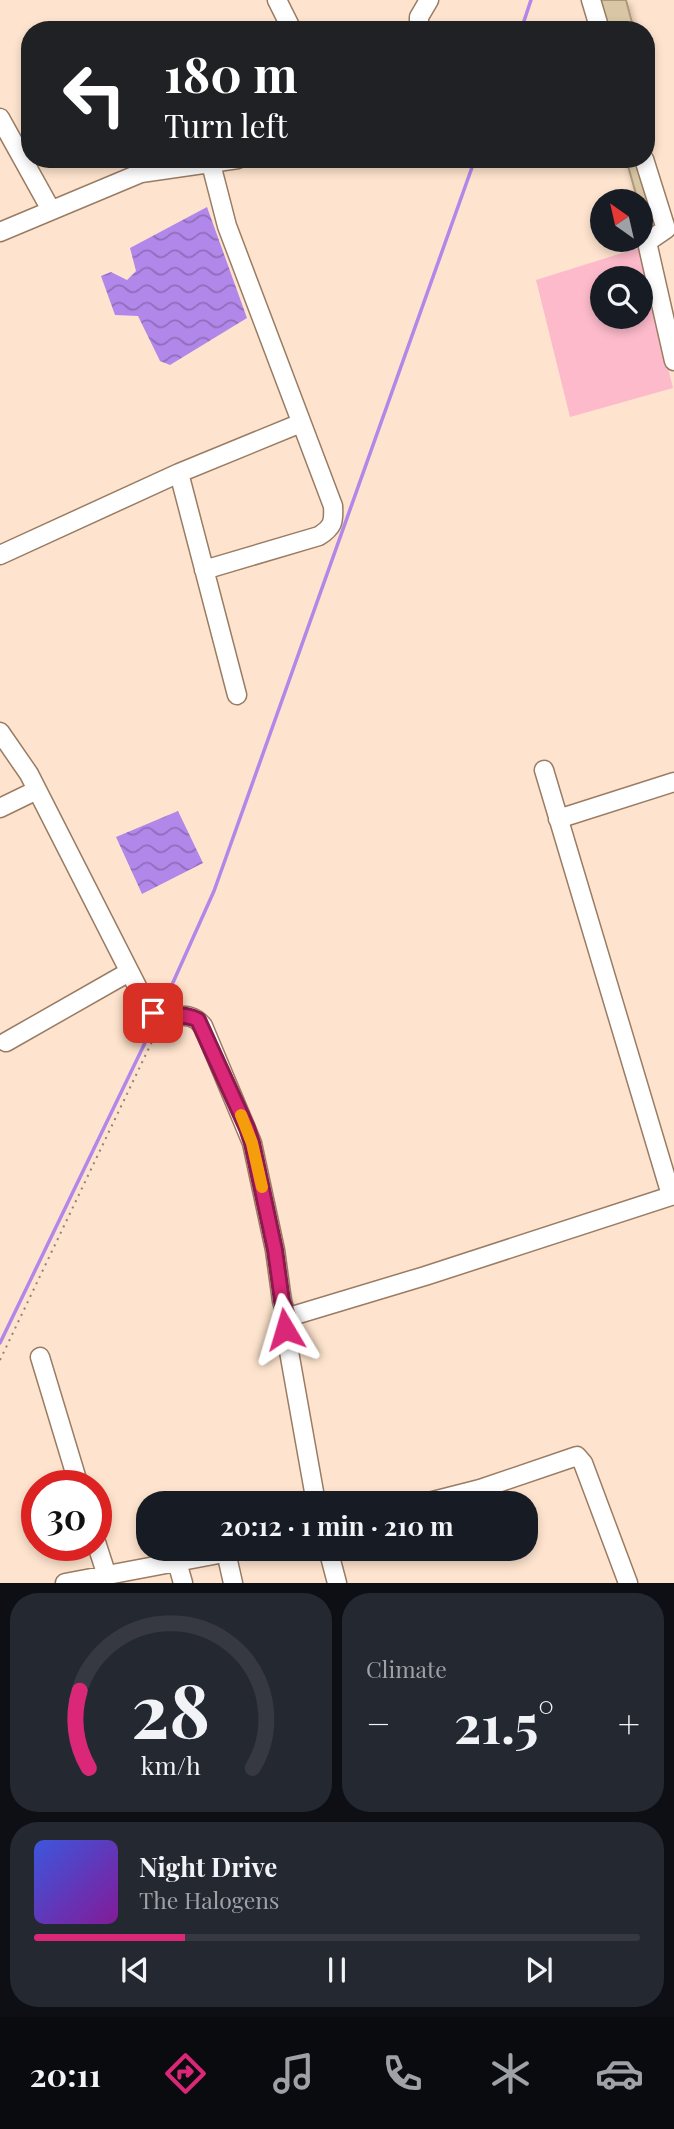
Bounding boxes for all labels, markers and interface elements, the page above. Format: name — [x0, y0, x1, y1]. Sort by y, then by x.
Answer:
text: 180 m — [164, 40, 298, 105]
icon: left — [49, 49, 140, 140]
text: Turn left — [164, 103, 288, 146]
north arrow — [590, 189, 653, 252]
map controls — [590, 189, 653, 329]
button: search — [590, 266, 653, 329]
pin — [123, 983, 183, 1043]
icon: arrive — [134, 994, 172, 1032]
position arrow — [248, 1292, 322, 1366]
speed limit sign: 30 — [21, 1470, 112, 1561]
text: 20:12 · 1 min · 210 m — [220, 1508, 454, 1543]
text: Climate — [366, 1653, 447, 1684]
text: 28 — [132, 1660, 210, 1757]
text: 21.5° — [454, 1688, 554, 1757]
text: − — [366, 1697, 391, 1748]
text: + — [618, 1697, 640, 1748]
text: km/h — [141, 1748, 201, 1781]
text: Night Drive — [139, 1849, 277, 1884]
text: The Halogens — [139, 1884, 279, 1915]
icon: previous — [116, 1951, 154, 1989]
icon: pause — [318, 1951, 356, 1989]
icon: next — [520, 1951, 558, 1989]
icon: directions — [161, 2049, 210, 2098]
icon: music — [269, 2049, 318, 2098]
icon: phone — [378, 2049, 427, 2098]
icon: climate — [486, 2049, 535, 2098]
icon: car — [595, 2049, 644, 2098]
text: 20:11 — [30, 2052, 101, 2095]

